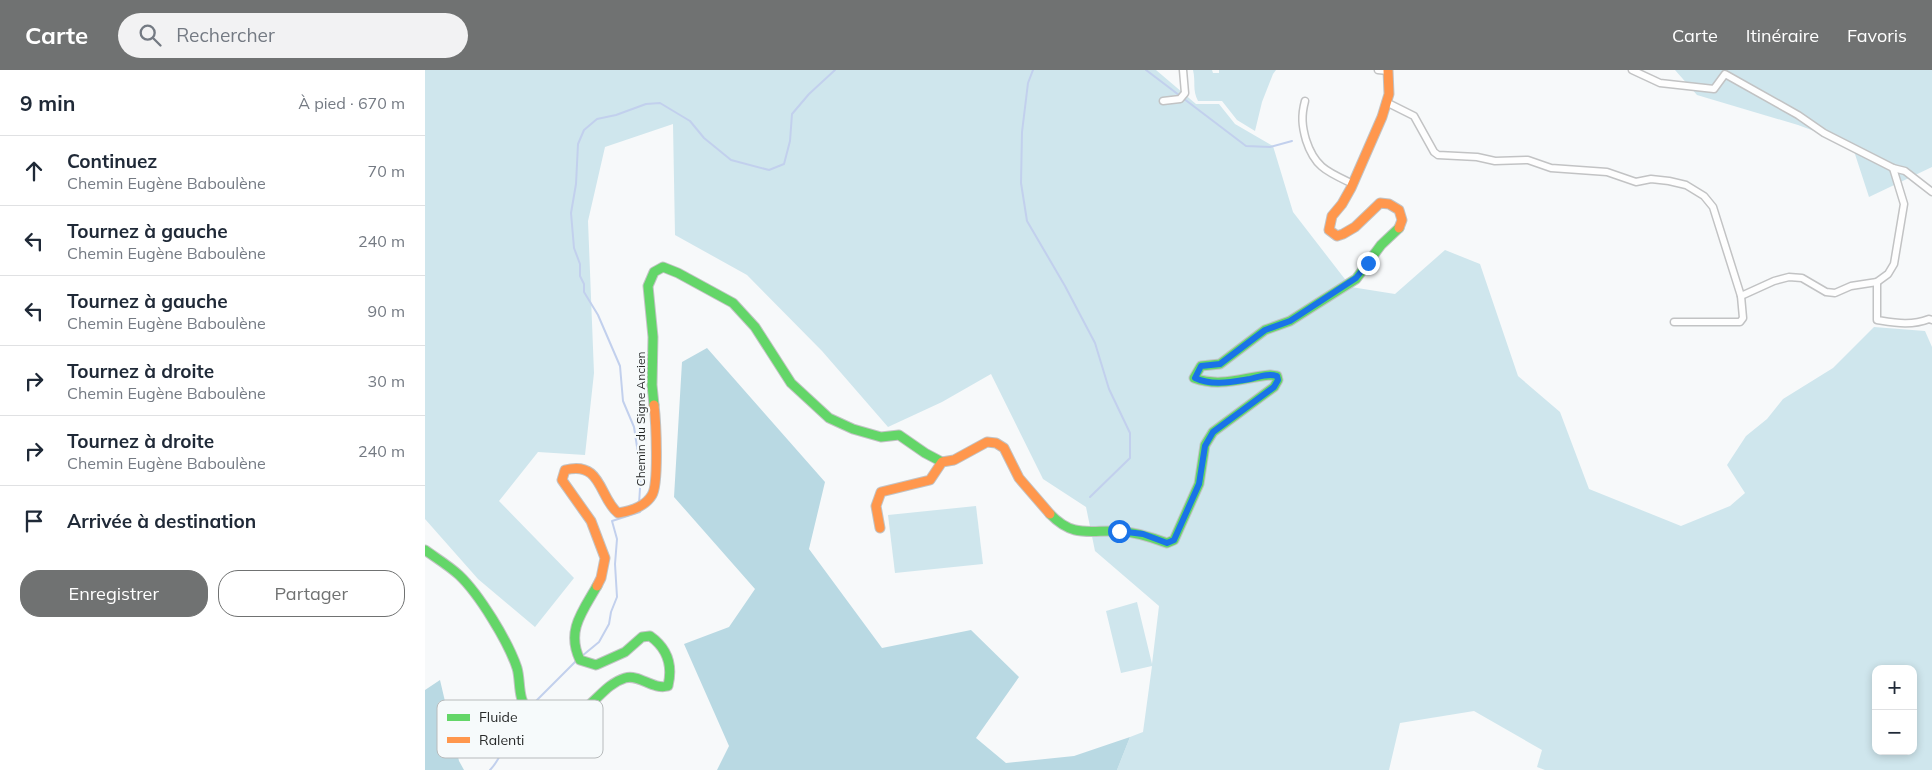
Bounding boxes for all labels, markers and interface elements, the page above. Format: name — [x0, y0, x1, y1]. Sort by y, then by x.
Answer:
search box — [118, 13, 468, 58]
text: Carte — [25, 20, 88, 50]
icon: search — [136, 21, 164, 49]
text: Rechercher — [176, 23, 275, 47]
text: Carte — [1672, 24, 1718, 47]
text: Itinéraire — [1746, 24, 1819, 47]
text: Favoris — [1847, 24, 1907, 47]
text: 9 min — [20, 90, 75, 116]
text: À pied · 670 m — [298, 93, 405, 113]
text: Continuez — [67, 149, 157, 173]
icon: ahead — [20, 157, 48, 185]
text: 70 m — [368, 161, 405, 181]
text: Chemin Eugène Baboulène — [67, 173, 266, 193]
text: Tournez à gauche — [67, 219, 228, 243]
icon: left — [20, 227, 48, 255]
text: 240 m — [358, 231, 405, 251]
text: Chemin Eugène Baboulène — [67, 243, 266, 263]
route end — [1357, 252, 1380, 275]
text: Tournez à gauche — [67, 289, 228, 313]
icon: left — [20, 297, 48, 325]
text: 90 m — [368, 301, 405, 321]
text: Chemin Eugène Baboulène — [67, 313, 266, 333]
street label: Chemin du Signe Ancien — [633, 351, 648, 487]
text: Tournez à droite — [67, 359, 214, 383]
icon: right — [20, 367, 48, 395]
text: 30 m — [368, 371, 405, 391]
text: Chemin Eugène Baboulène — [67, 383, 266, 403]
text: Tournez à droite — [67, 429, 214, 453]
icon: right — [20, 437, 48, 465]
text: 240 m — [358, 441, 405, 461]
text: Chemin Eugène Baboulène — [67, 453, 266, 473]
icon: arrive — [20, 507, 48, 535]
text: Arrivée à destination — [67, 509, 256, 533]
route start — [1108, 520, 1131, 543]
button: Enregistrer — [20, 570, 208, 617]
button: Partager — [218, 570, 405, 617]
map controls — [1872, 665, 1917, 755]
button: + — [1872, 665, 1917, 710]
legend — [437, 700, 603, 758]
text: Fluide — [479, 708, 518, 726]
button: − — [1872, 710, 1917, 755]
text: Ralenti — [479, 731, 524, 749]

